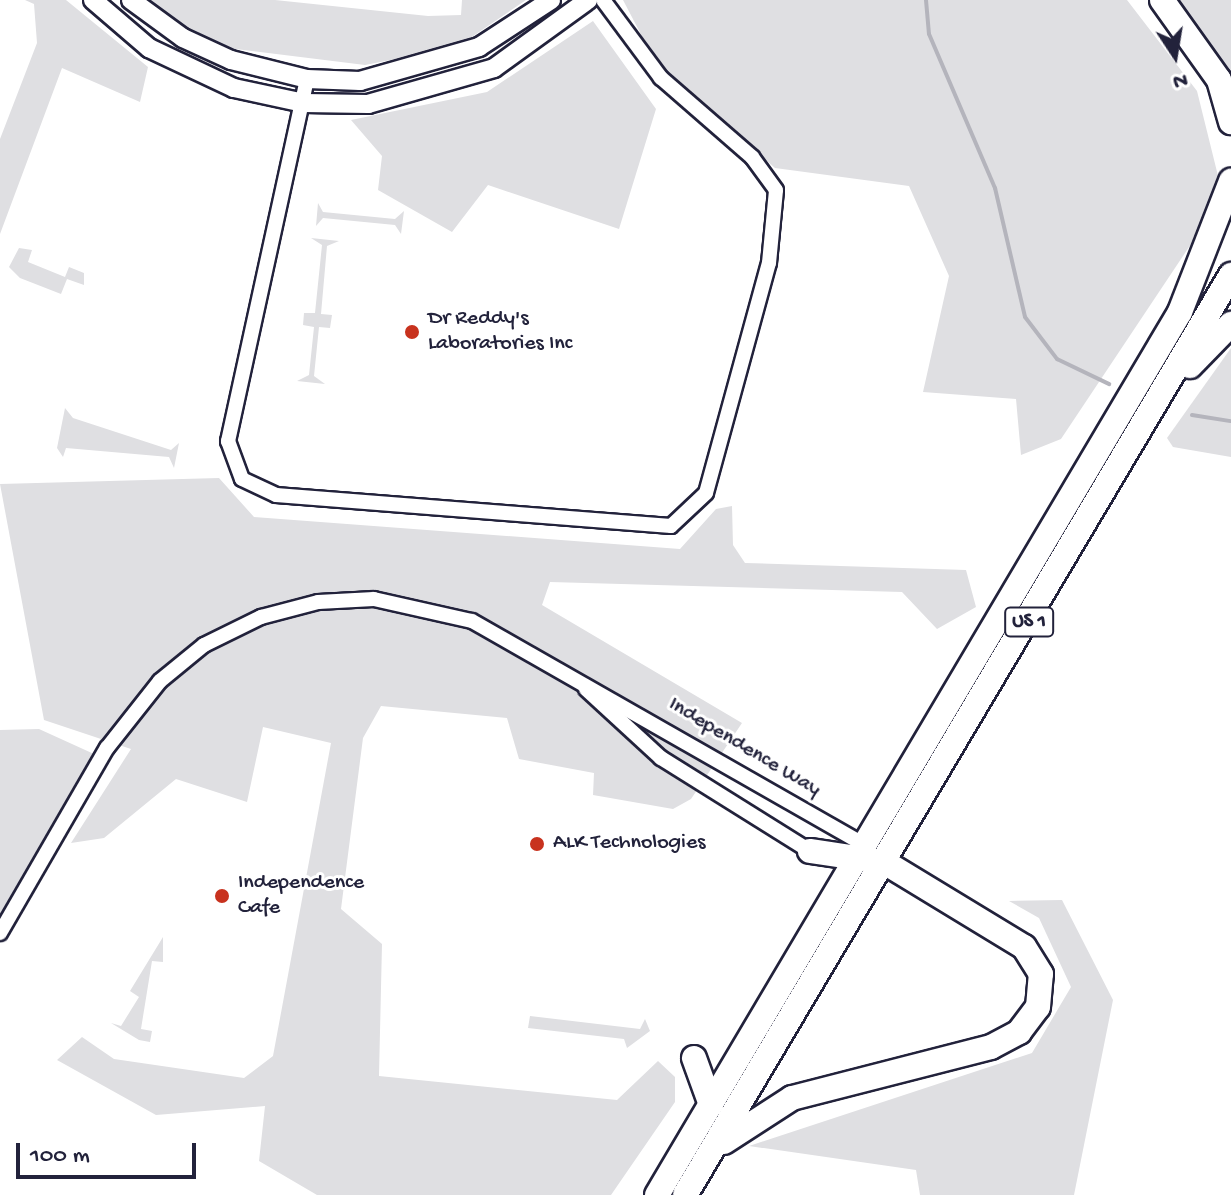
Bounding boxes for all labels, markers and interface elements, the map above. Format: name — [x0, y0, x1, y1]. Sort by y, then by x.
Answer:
north arrow — [1135, 16, 1215, 96]
text: N — [1170, 65, 1190, 94]
place label: Dr Reddy's Laboratories Inc — [428, 306, 572, 358]
marker: Dr Reddy's Laboratories Inc — [403, 323, 421, 341]
road number: US 1 — [1003, 606, 1055, 638]
street label: Independence Way — [663, 692, 825, 804]
place label: ALK Technologies — [553, 831, 705, 857]
marker: ALK Technologies — [528, 835, 546, 853]
place label: Independence Cafe — [238, 870, 364, 922]
marker: Independence Cafe — [213, 887, 231, 905]
scale bar — [20, 1127, 200, 1177]
text: 100 m — [30, 1142, 90, 1171]

